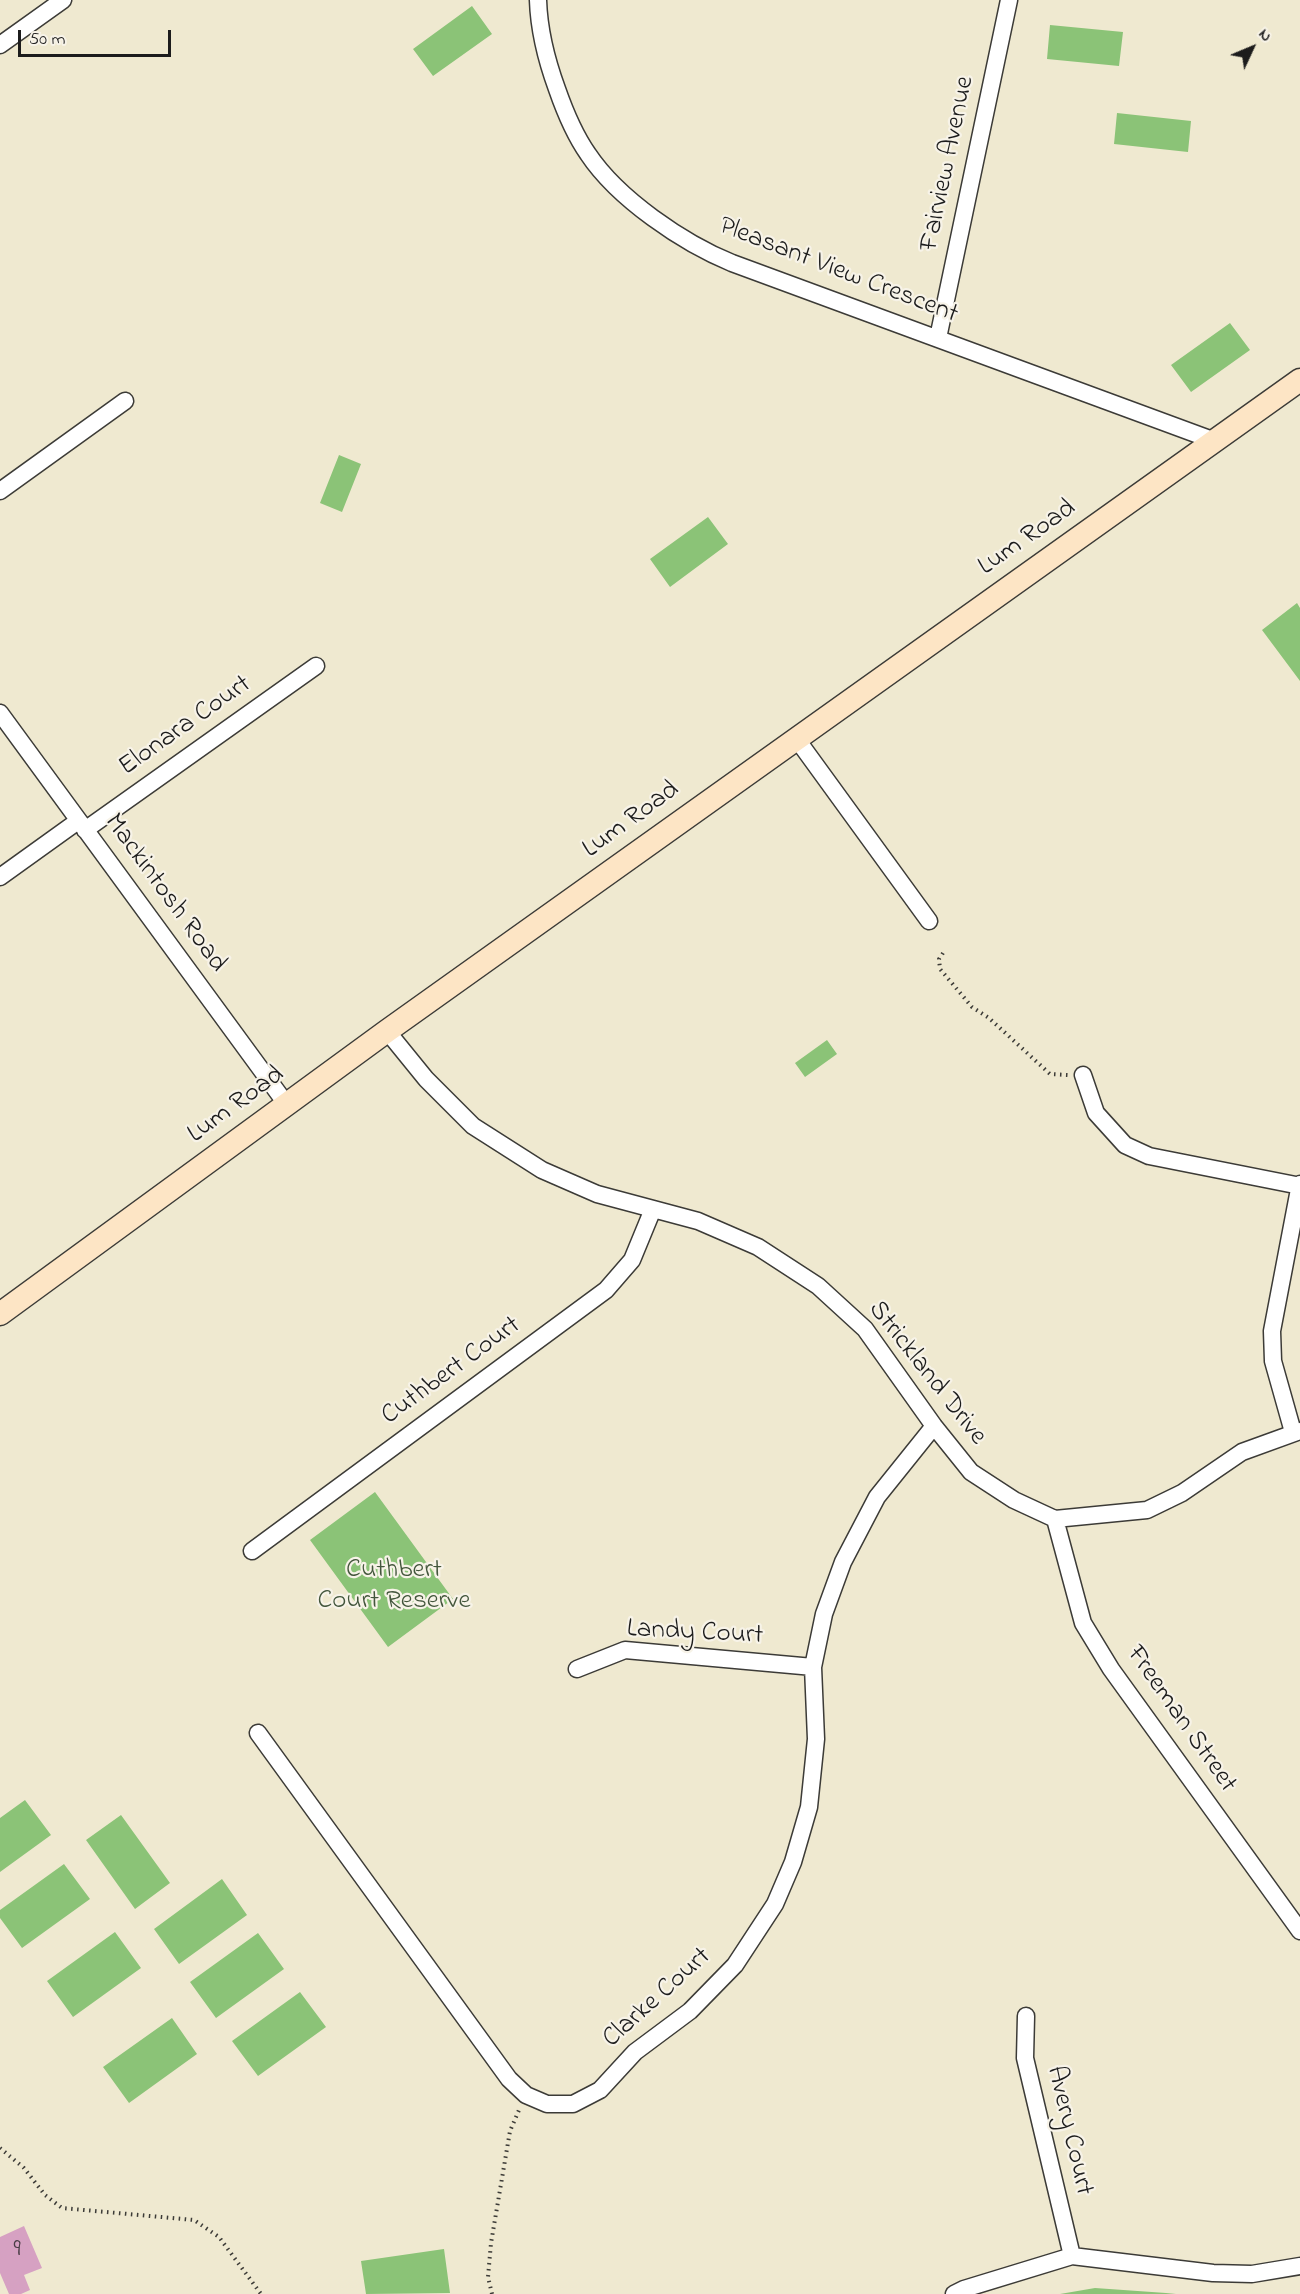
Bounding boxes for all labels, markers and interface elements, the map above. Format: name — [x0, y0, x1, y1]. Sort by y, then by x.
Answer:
scale bar — [21, 18, 174, 56]
north arrow — [1222, 18, 1282, 78]
text: N — [1253, 23, 1277, 48]
text: 50 m — [29, 27, 66, 53]
street label: Fairview Avenue — [915, 74, 983, 254]
street label: Pleasant View Crescent — [714, 211, 962, 333]
street label: Lum Road — [973, 494, 1083, 584]
street label: Elonara Court — [114, 670, 258, 784]
street label: Lum Road — [577, 775, 687, 867]
street label: Mackintosh Road — [96, 808, 232, 980]
street label: Lum Road — [182, 1060, 292, 1152]
street label: Strickland Drive — [860, 1295, 992, 1453]
street label: Cuthbert Court — [376, 1311, 528, 1433]
park label: Cuthbert Court Reserve — [318, 1556, 470, 1619]
street label: Landy Court — [626, 1614, 764, 1654]
street label: Freeman Street — [1118, 1640, 1242, 1800]
street label: Clarke Court — [597, 1942, 719, 2056]
street label: Avery Court — [1037, 2063, 1099, 2199]
house number: 9 — [13, 2237, 21, 2265]

